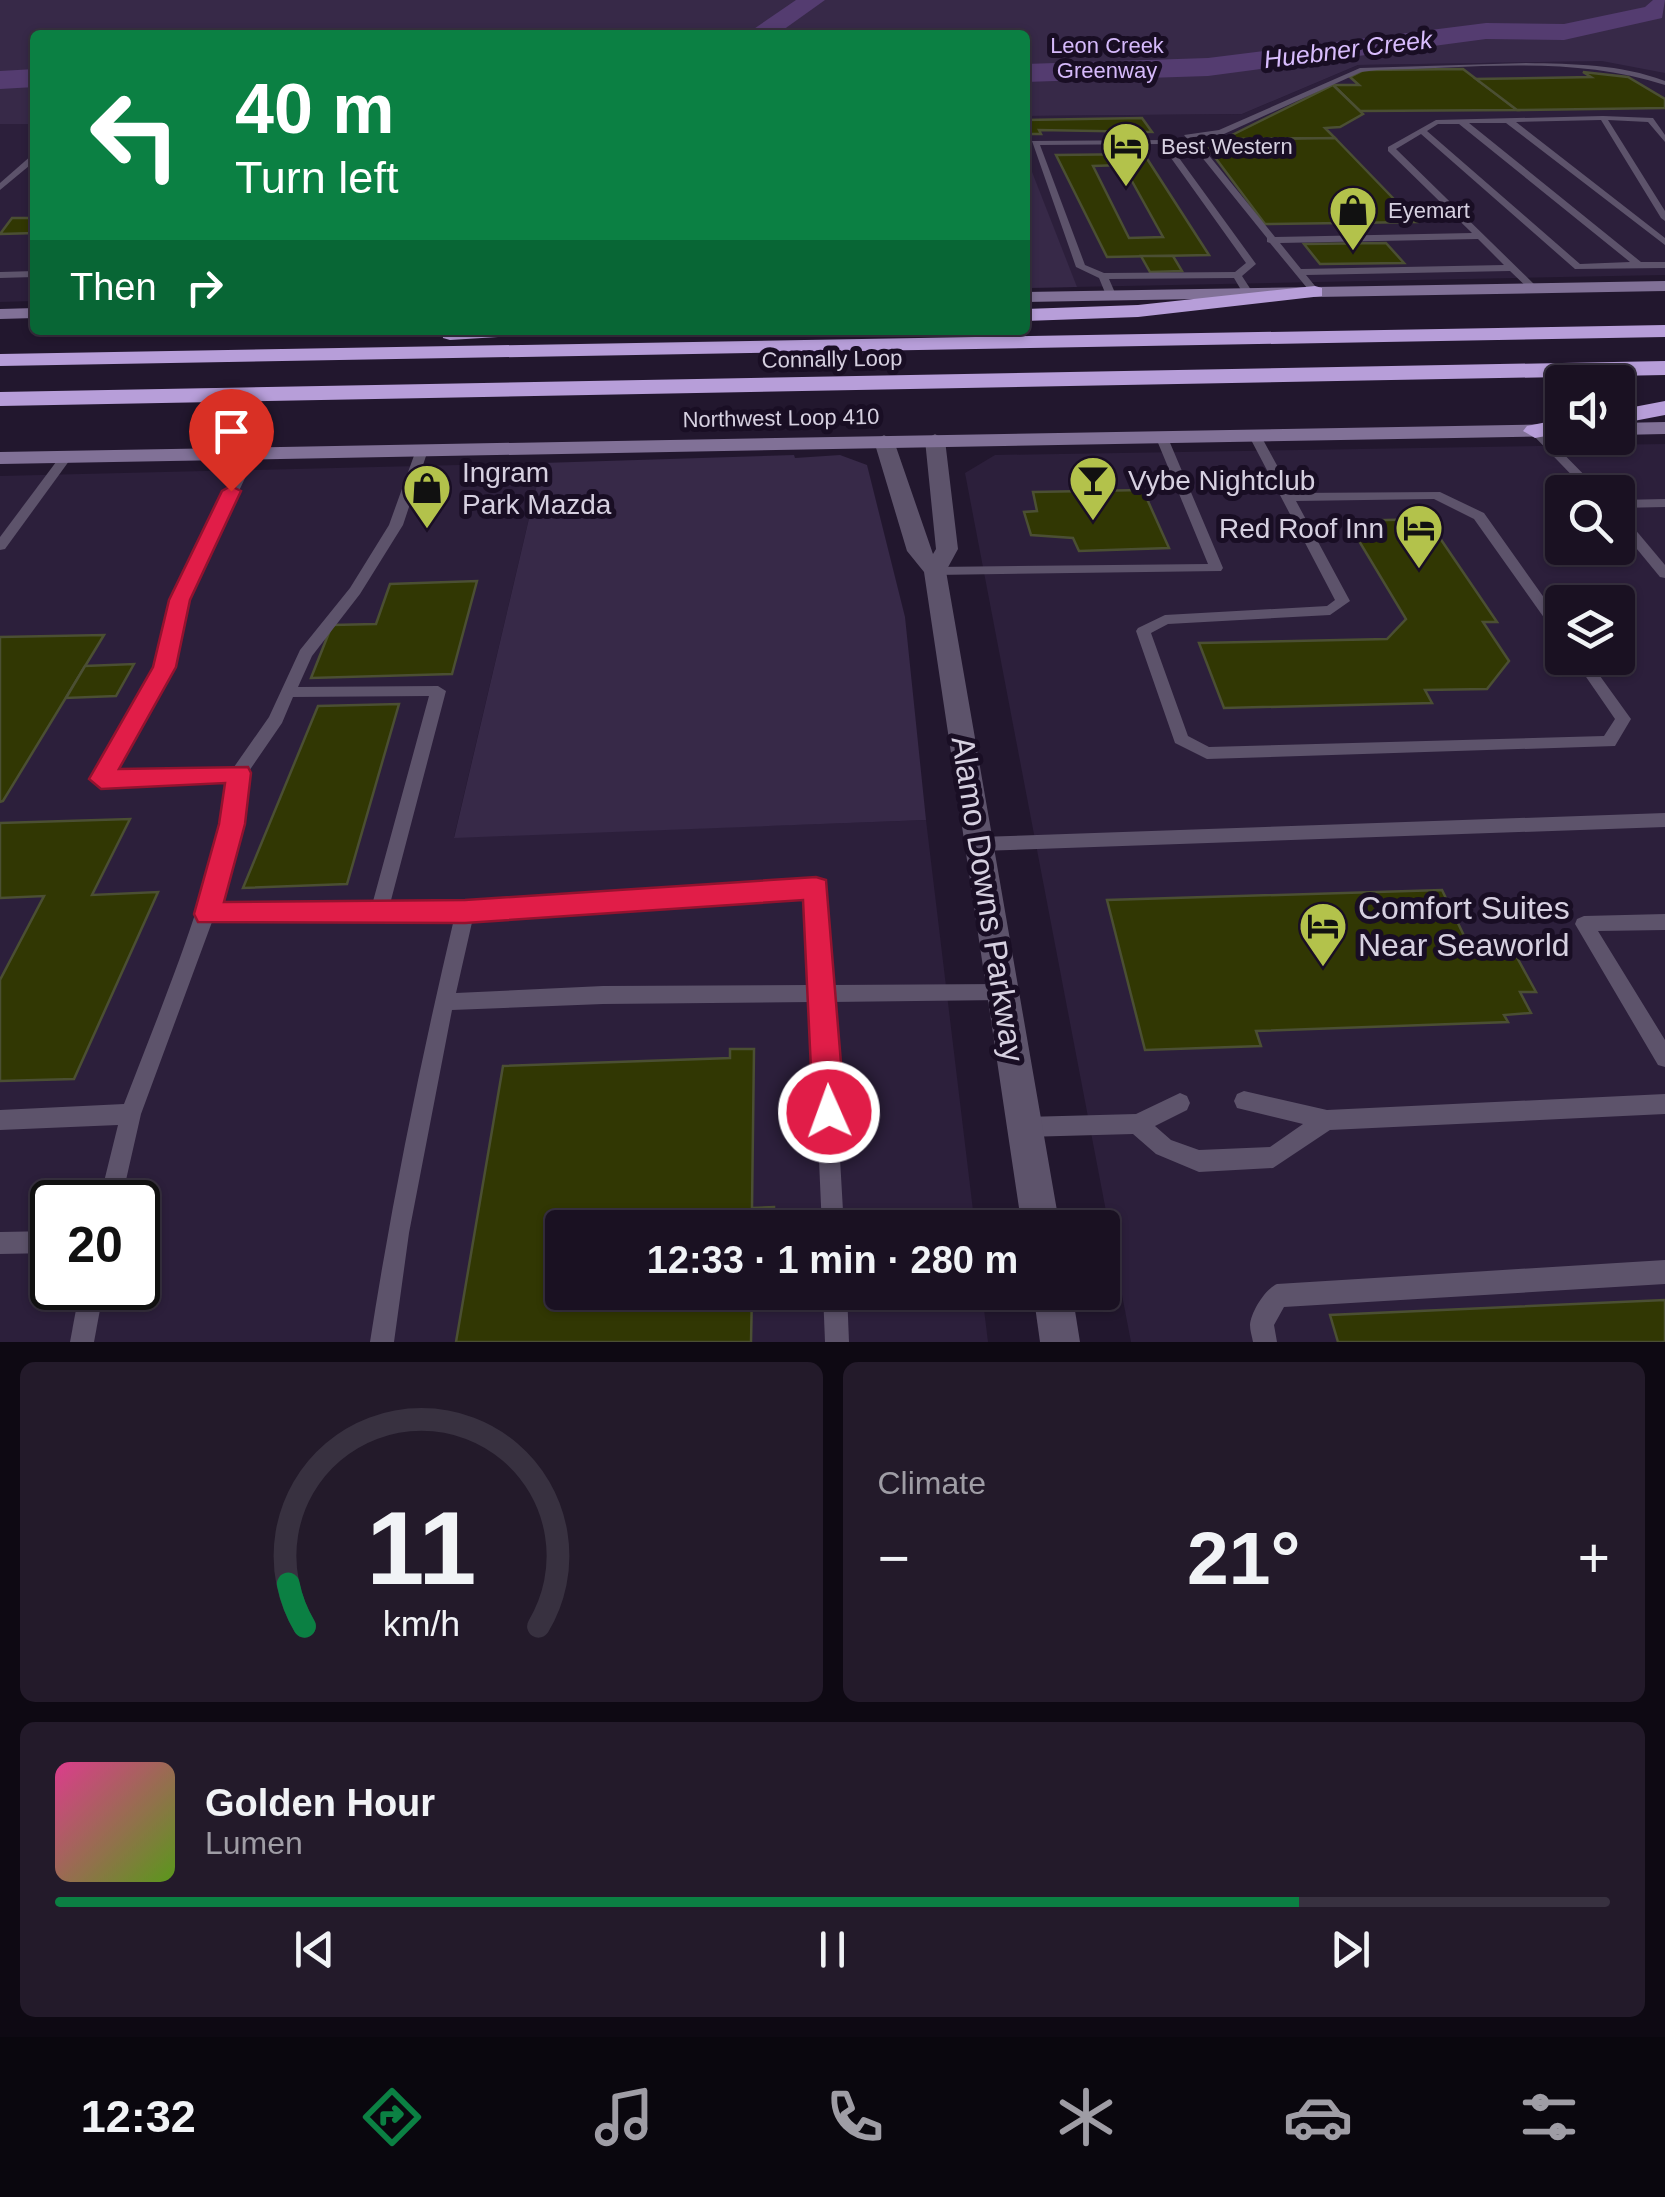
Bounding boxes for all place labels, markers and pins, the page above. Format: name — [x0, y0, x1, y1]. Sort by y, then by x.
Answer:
hotel icon: Best Western — [1100, 120, 1152, 188]
place label: Best Western — [1161, 134, 1293, 159]
shop icon: Eyemart — [1327, 184, 1379, 252]
place label: Eyemart — [1388, 198, 1470, 223]
pin — [189, 389, 274, 492]
bar icon: Vybe Nightclub — [1067, 454, 1119, 522]
place label: Ingram Park Mazda — [462, 457, 612, 520]
shop icon: Ingram Park Mazda — [401, 462, 453, 530]
place label: Vybe Nightclub — [1128, 465, 1315, 496]
hotel icon: Red Roof Inn — [1393, 502, 1445, 570]
place label: Red Roof Inn — [1219, 513, 1384, 544]
place label: Comfort Suites Near Seaworld — [1358, 890, 1570, 963]
hotel icon: Comfort Suites Near Seaworld — [1297, 900, 1349, 968]

